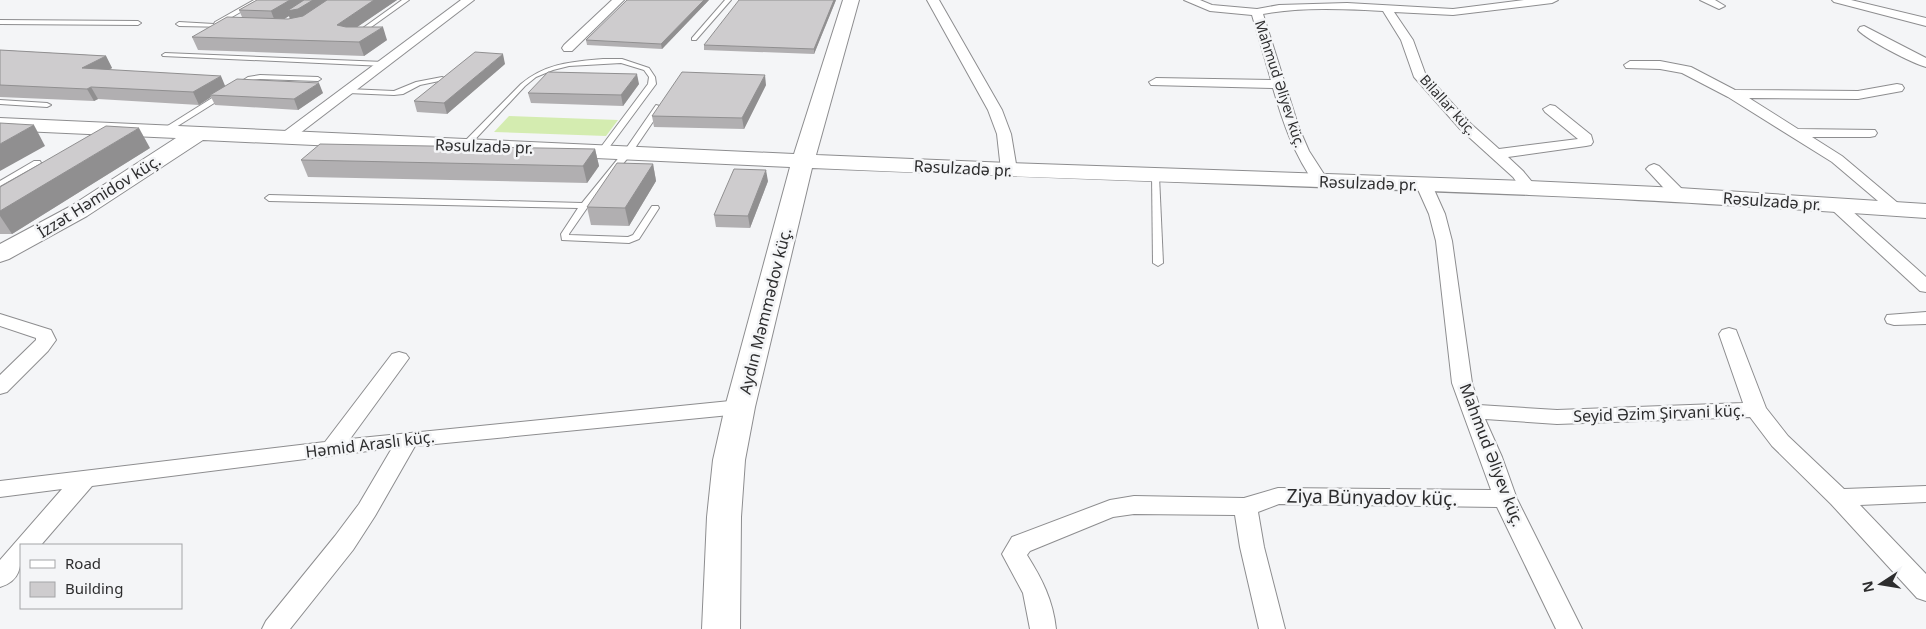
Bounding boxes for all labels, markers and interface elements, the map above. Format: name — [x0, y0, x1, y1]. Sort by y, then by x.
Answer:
street label: Mahmud Əliyev küç. — [1251, 18, 1310, 150]
street label: Bilallar küç. — [1416, 70, 1481, 139]
street label: Rəsulzadə pr. — [434, 133, 534, 159]
street label: İzzət Həmidov küç. — [33, 149, 165, 243]
street label: Rəsulzadə pr. — [913, 154, 1013, 182]
street label: Rəsulzadə pr. — [1318, 170, 1418, 196]
street label: Rəsulzadə pr. — [1722, 187, 1822, 215]
street label: Aydın Məmmədov küç. — [734, 225, 796, 397]
street label: Mahmud Əliyev küç. — [1455, 380, 1529, 530]
street label: Seyid Əzim Şirvani küç. — [1573, 399, 1745, 427]
street label: Həmid Araslı küç. — [304, 425, 436, 463]
street label: Ziya Bünyadov küç. — [1286, 483, 1458, 511]
legend — [20, 544, 182, 609]
text: Road — [65, 553, 101, 573]
north arrow — [1856, 559, 1906, 609]
text: Building — [65, 578, 123, 598]
text: N — [1857, 579, 1878, 594]

